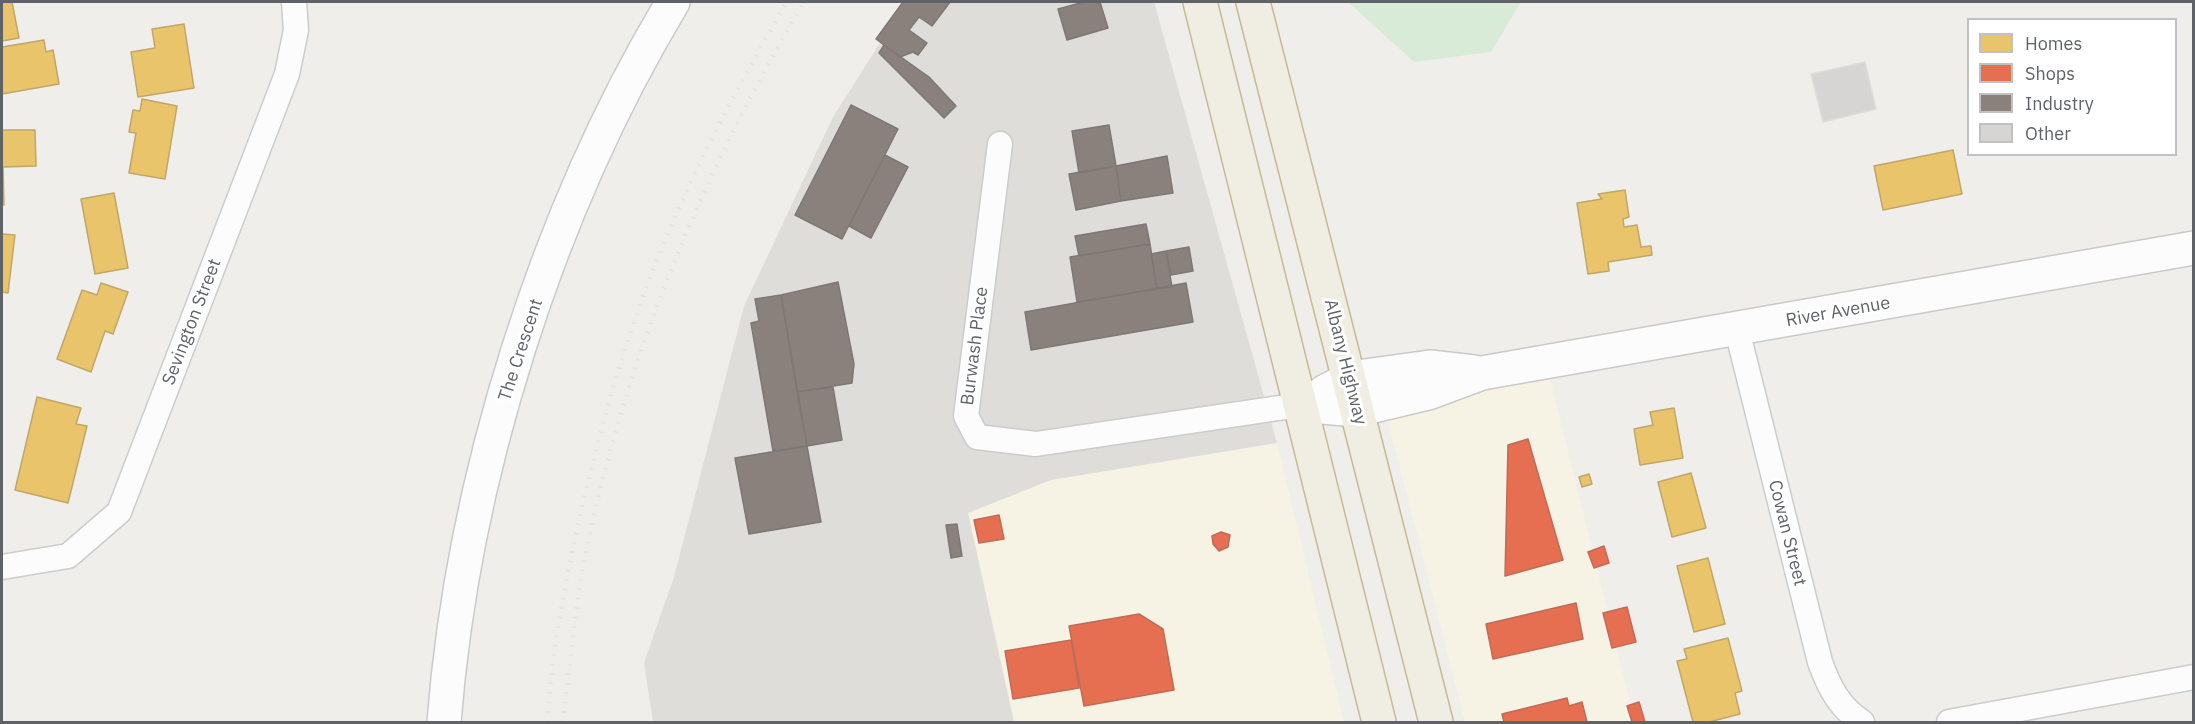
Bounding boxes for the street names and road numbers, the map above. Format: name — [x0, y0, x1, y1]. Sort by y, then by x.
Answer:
street label: Sevington Street — [158, 256, 226, 388]
street label: Burwash Place — [957, 285, 993, 407]
street label: River Avenue — [1784, 292, 1892, 332]
street label: The Crescent — [494, 296, 548, 404]
street label: Albany Highway — [1319, 297, 1371, 427]
street label: Cowan Street — [1763, 478, 1811, 588]

